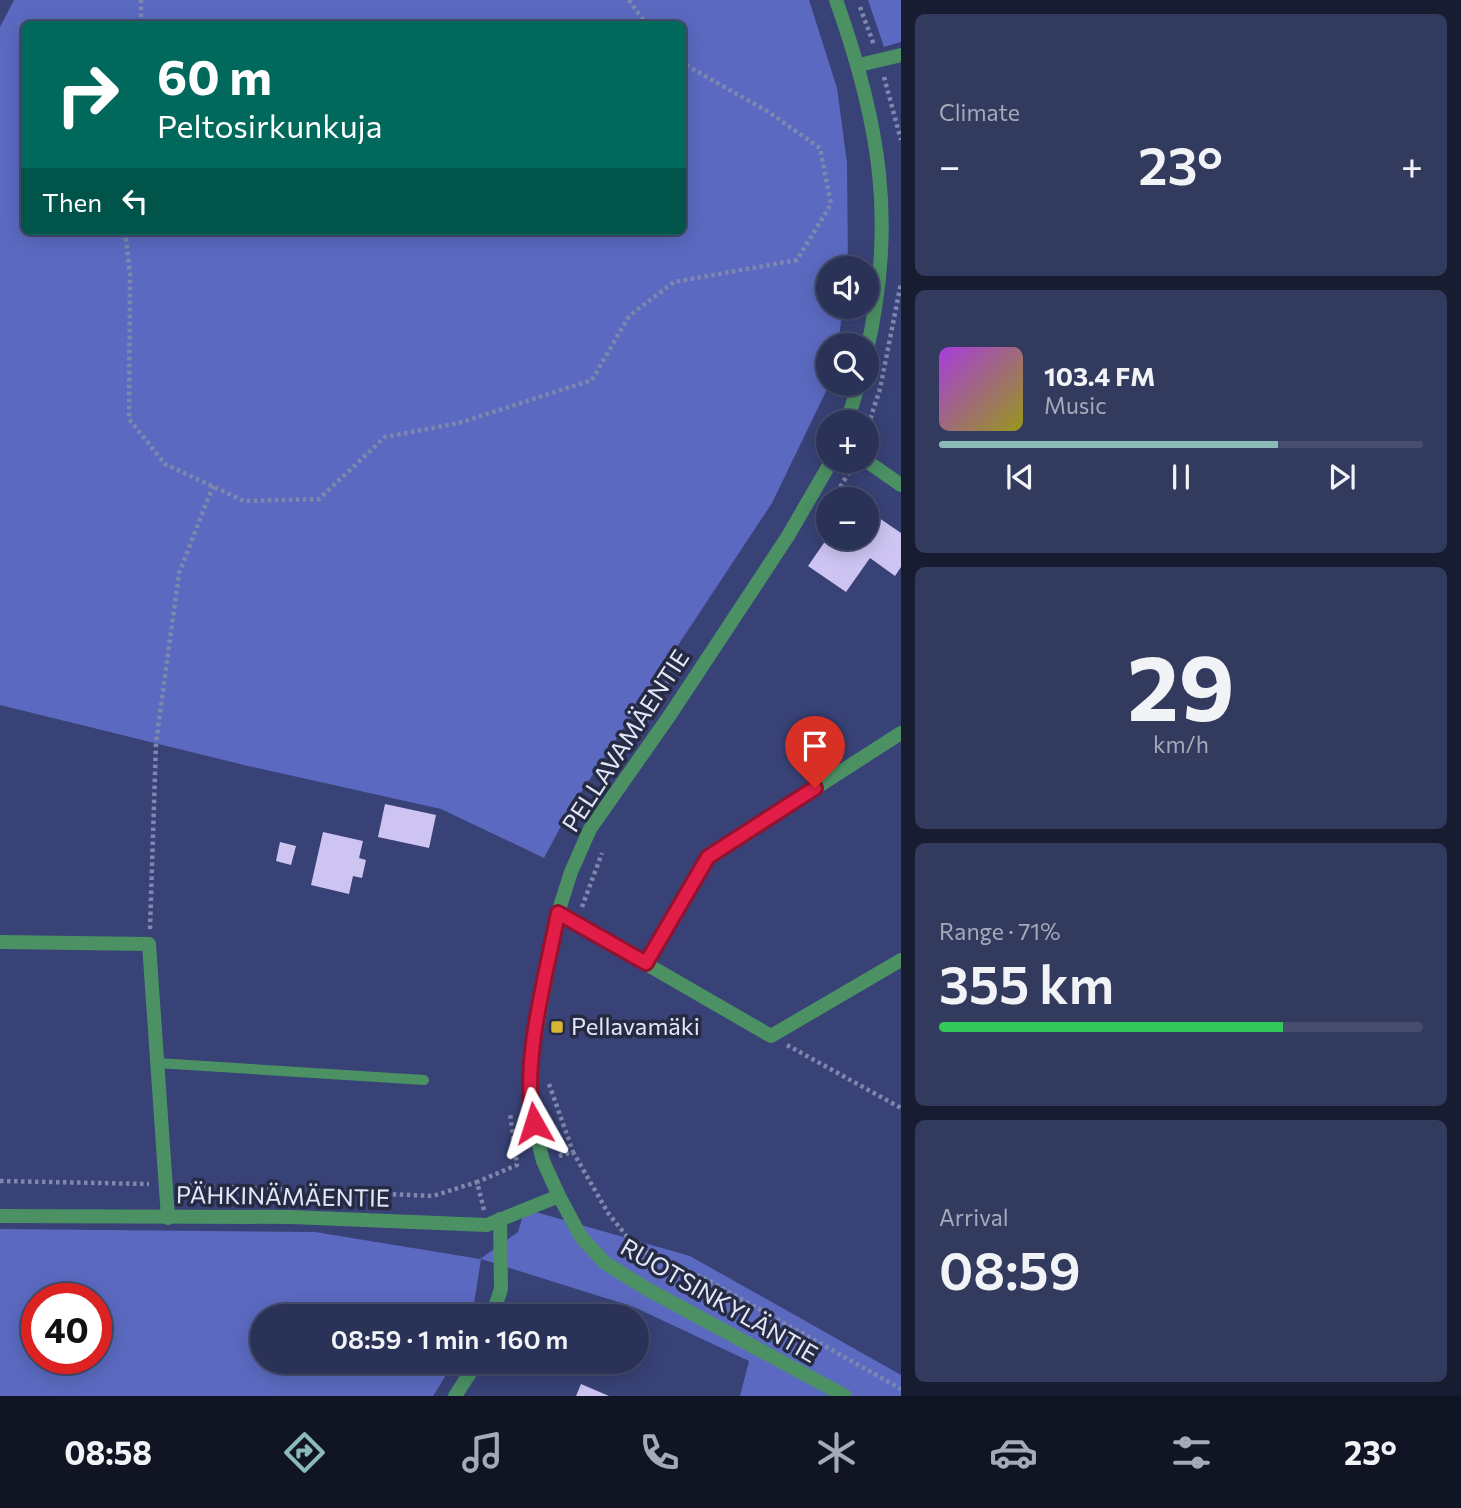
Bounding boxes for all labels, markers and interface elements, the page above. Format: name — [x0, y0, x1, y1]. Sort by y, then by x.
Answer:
text: 60 m — [157, 45, 272, 105]
icon: right — [42, 49, 133, 140]
text: Climate — [939, 98, 1020, 126]
text: Peltosirkunkuja — [157, 105, 382, 145]
text: 23° — [1138, 132, 1223, 196]
text: − — [939, 141, 961, 188]
text: + — [1401, 141, 1423, 188]
icon: left — [116, 182, 154, 220]
text: Then — [42, 186, 102, 217]
map controls — [816, 256, 879, 550]
button: sound — [816, 256, 879, 319]
button: search — [816, 333, 879, 396]
text: 103.4 FM — [1044, 360, 1155, 391]
text: Music — [1044, 391, 1107, 419]
button: + — [816, 410, 879, 473]
icon: previous — [1001, 458, 1039, 496]
icon: pause — [1162, 458, 1200, 496]
icon: next — [1323, 458, 1361, 496]
button: − — [816, 487, 879, 550]
text: 29 — [1127, 628, 1235, 740]
street label: PELLAVAMÄENTIE — [555, 644, 694, 837]
pin — [785, 716, 845, 788]
icon: arrive — [796, 727, 834, 765]
text: km/h — [1153, 730, 1209, 758]
text: Range · 71% — [939, 917, 1060, 945]
text: 355 km — [939, 951, 1114, 1015]
place label: Pellavamäki — [571, 1011, 700, 1040]
marker: Pellavamäki — [549, 1019, 565, 1035]
position arrow — [497, 1086, 571, 1160]
street label: PÄHKINÄMÄENTIE — [176, 1179, 390, 1212]
text: Arrival — [939, 1203, 1009, 1231]
street label: RUOTSINKYLÄNTIE — [616, 1231, 823, 1368]
text: 08:59 — [939, 1237, 1081, 1301]
speed limit sign: 40 — [21, 1283, 112, 1374]
text: 08:59 · 1 min · 160 m — [331, 1323, 568, 1354]
icon: directions — [280, 1428, 329, 1477]
icon: music — [458, 1428, 507, 1477]
icon: phone — [635, 1428, 684, 1477]
icon: climate — [812, 1428, 861, 1477]
icon: car — [989, 1428, 1038, 1477]
icon: filters — [1167, 1428, 1216, 1477]
text: 08:58 — [64, 1432, 152, 1472]
text: 23° — [1344, 1432, 1397, 1472]

